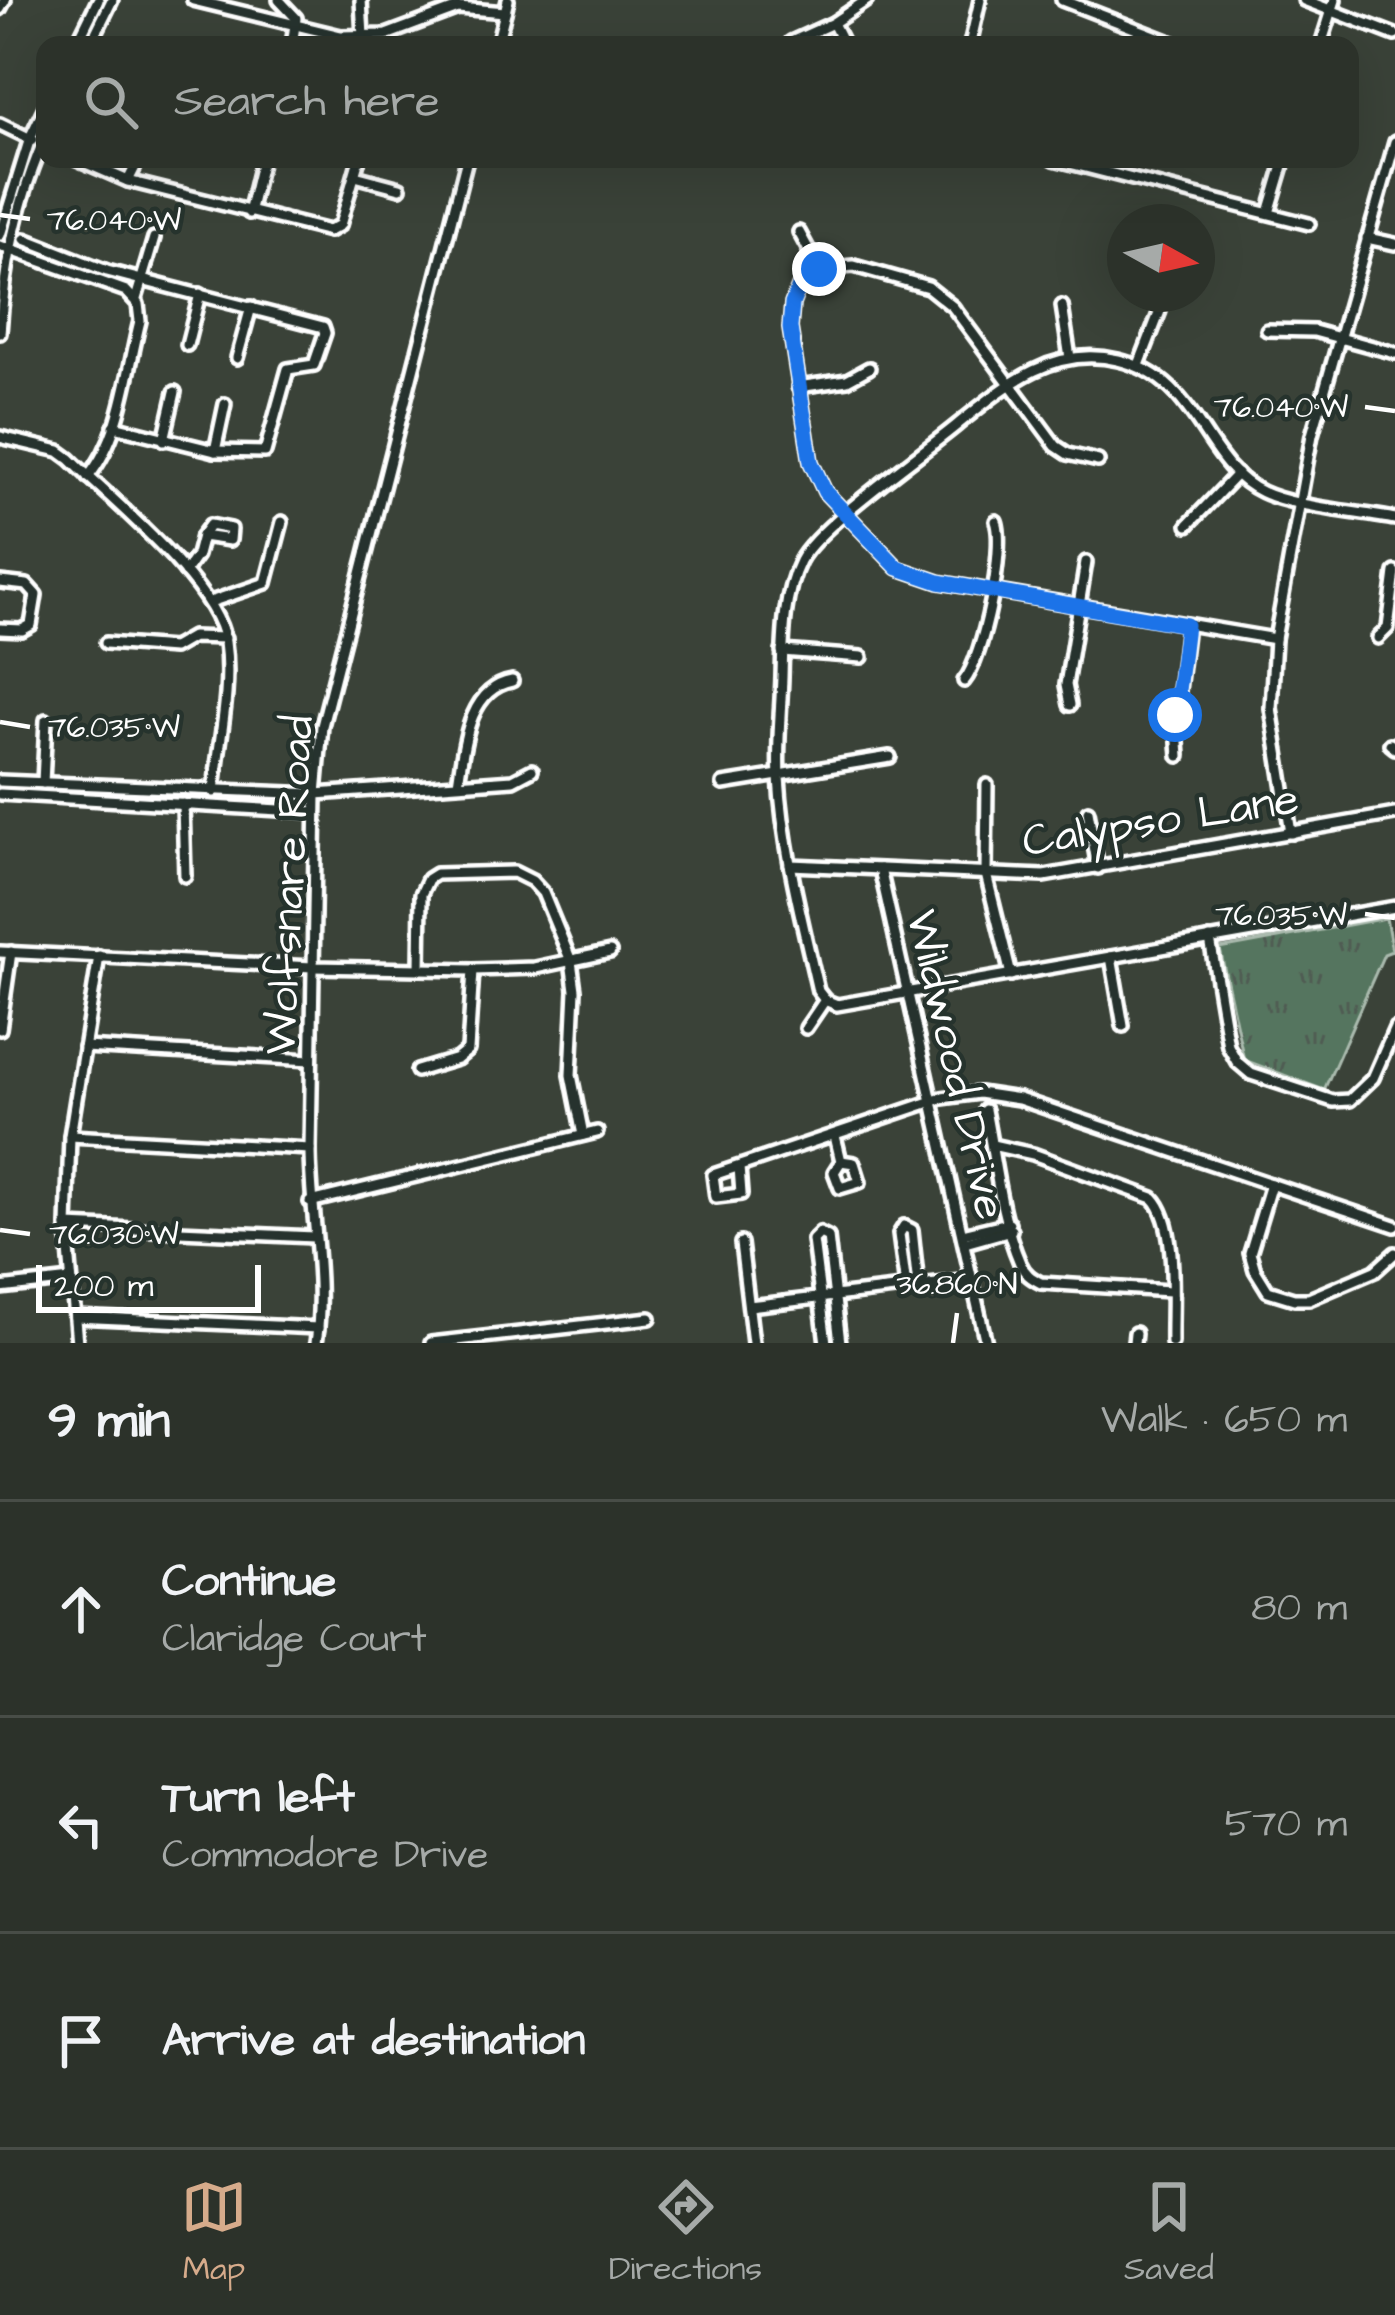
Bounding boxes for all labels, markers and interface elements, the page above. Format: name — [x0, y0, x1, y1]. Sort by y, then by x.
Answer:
search box — [36, 36, 1359, 168]
icon: search — [78, 69, 144, 135]
text: Search here — [174, 71, 440, 133]
text: 76.040°W — [47, 200, 181, 242]
north arrow — [1107, 204, 1215, 312]
route end — [792, 242, 846, 296]
text: 76.040°W — [1214, 387, 1348, 429]
route start — [1148, 688, 1202, 742]
text: 76.035°W — [48, 707, 180, 749]
street label: Wolfsnare Road — [250, 714, 330, 1057]
street label: Calypso Lane — [1018, 769, 1303, 874]
text: 76.035°W — [1215, 895, 1347, 937]
street label: Wildwood Drive — [889, 904, 1021, 1226]
text: 76.030°W — [49, 1214, 179, 1256]
scale bar — [36, 1259, 261, 1312]
text: 200 m — [54, 1263, 153, 1309]
text: 36.860°N — [897, 1264, 1017, 1306]
text: 9 min — [48, 1386, 170, 1457]
text: Walk · 650 m — [1101, 1394, 1347, 1448]
text: Continue — [162, 1551, 336, 1613]
icon: ahead — [48, 1576, 114, 1642]
text: 80 m — [1251, 1582, 1347, 1636]
text: Claridge Court — [162, 1613, 426, 1667]
text: Turn left — [162, 1767, 355, 1829]
icon: left — [48, 1792, 114, 1858]
text: 570 m — [1225, 1798, 1347, 1852]
text: Commodore Drive — [162, 1829, 488, 1883]
icon: arrive — [48, 2008, 114, 2074]
text: Arrive at destination — [162, 2010, 585, 2072]
tab: Map — [181, 2174, 247, 2292]
tab: Directions — [609, 2174, 762, 2292]
tab: Saved — [1124, 2174, 1214, 2292]

